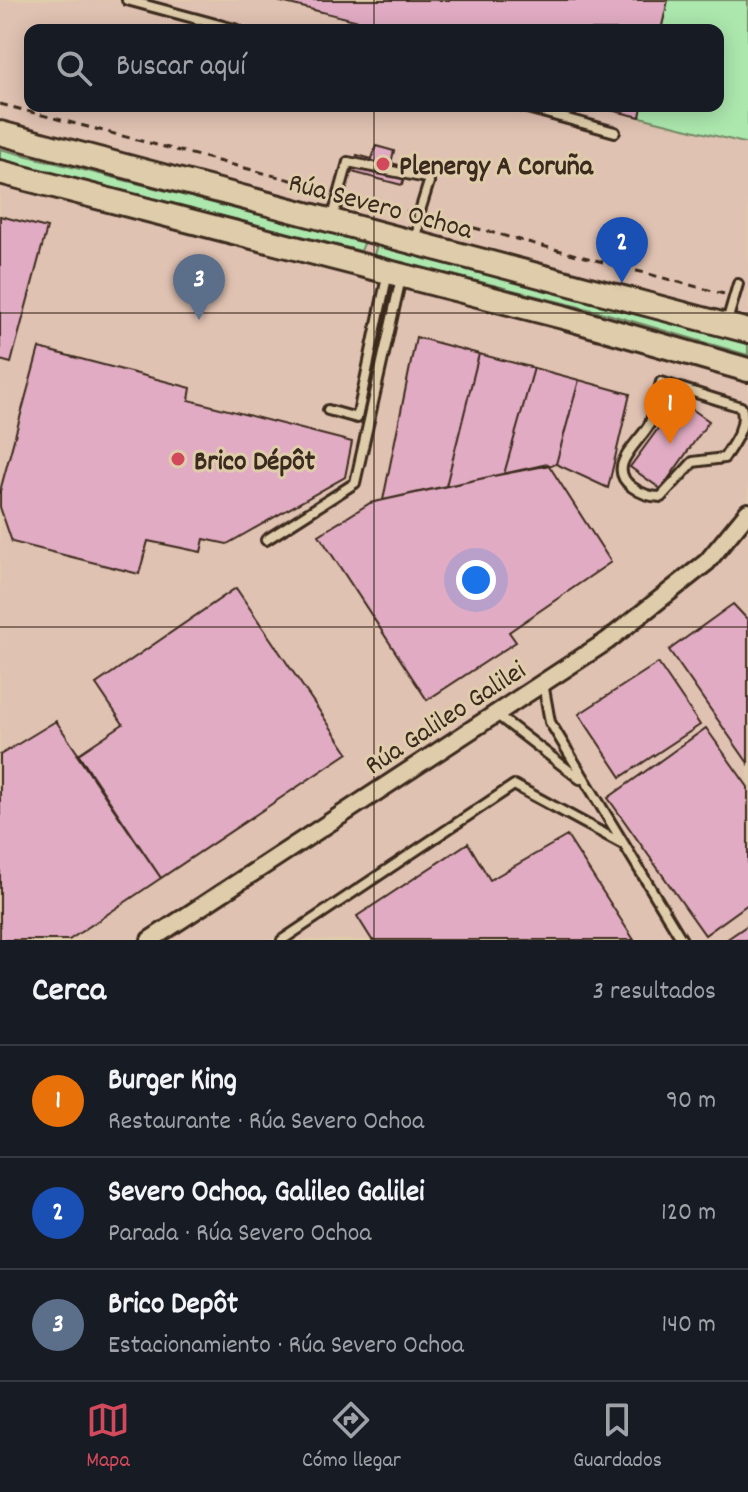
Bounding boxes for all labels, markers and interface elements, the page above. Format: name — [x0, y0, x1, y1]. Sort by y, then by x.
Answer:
search box — [24, 24, 724, 112]
icon: search — [52, 46, 96, 90]
text: Buscar aquí — [116, 47, 246, 90]
place label: Plenergy A Coruña — [399, 149, 594, 189]
marker: Plenergy A Coruña — [374, 155, 392, 173]
street label: Rúa Severo Ochoa — [283, 165, 477, 253]
pin: 2 — [596, 217, 648, 283]
pin: 3 — [173, 254, 225, 320]
pin: 1 — [644, 378, 696, 444]
place label: Brico Dépôt — [194, 444, 316, 484]
marker: Brico Dépôt — [169, 450, 187, 468]
your location — [456, 560, 496, 600]
street label: Rúa Galileo Galilei — [358, 653, 535, 787]
text: Cerca — [32, 968, 106, 1017]
text: 3 resultados — [593, 974, 716, 1011]
text: Burger King — [108, 1061, 237, 1104]
text: 1 — [55, 1083, 61, 1120]
text: 90 m — [666, 1083, 716, 1120]
text: Restaurante · Rúa Severo Ochoa — [108, 1104, 424, 1141]
text: Severo Ochoa, Galileo Galilei — [108, 1173, 425, 1216]
text: 2 — [52, 1195, 64, 1232]
text: 120 m — [661, 1195, 716, 1232]
text: Parada · Rúa Severo Ochoa — [108, 1216, 372, 1253]
text: Brico Depôt — [108, 1285, 238, 1328]
text: 3 — [52, 1307, 64, 1344]
text: 140 m — [662, 1307, 716, 1344]
text: Estacionamiento · Rúa Severo Ochoa — [108, 1328, 464, 1365]
tab: Mapa — [86, 1398, 130, 1477]
tab: Cómo llegar — [302, 1398, 401, 1477]
tab: Guardados — [573, 1398, 662, 1477]

